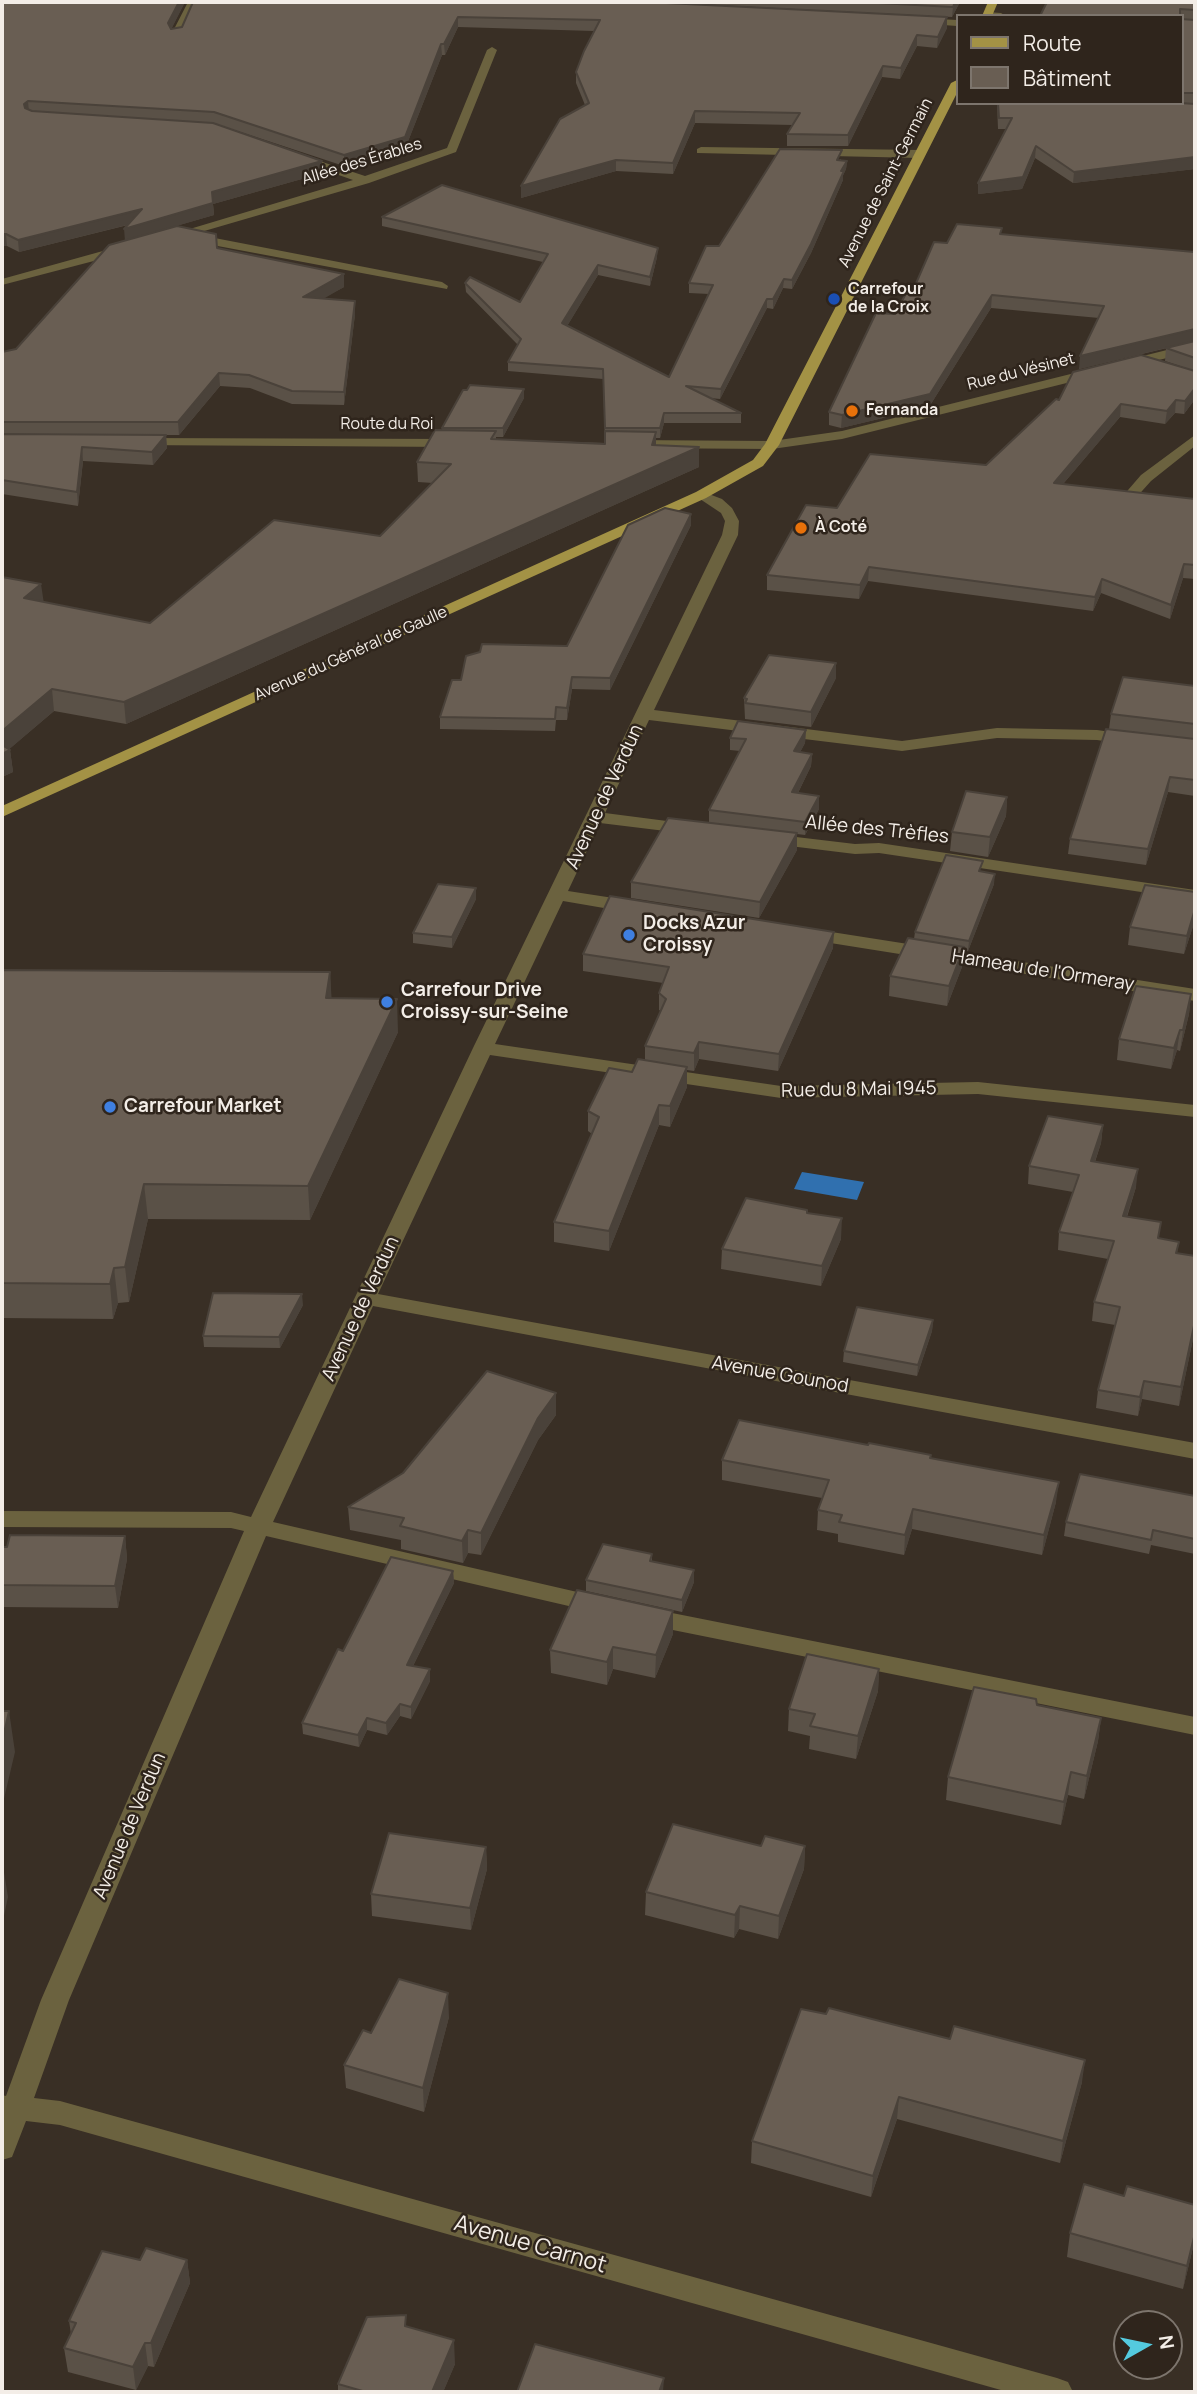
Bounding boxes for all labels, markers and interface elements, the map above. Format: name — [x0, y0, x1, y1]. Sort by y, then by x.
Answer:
legend — [956, 14, 1183, 105]
text: Route — [1023, 29, 1081, 57]
text: Bâtiment — [1023, 64, 1111, 92]
street label: Avenue de Saint-Germain — [835, 95, 937, 271]
street label: Allée des Érables — [300, 135, 424, 189]
place label: Carrefour de la Croix — [848, 280, 929, 318]
marker: Carrefour de la Croix — [826, 291, 842, 307]
street label: Rue du Vésinet — [965, 349, 1077, 395]
place label: Fernanda — [866, 401, 938, 421]
marker: Fernanda — [844, 403, 860, 419]
street label: Route du Roi — [340, 415, 434, 435]
place label: À Coté — [815, 518, 867, 538]
marker: À Coté — [793, 520, 809, 536]
street label: Avenue du Général de Gaulle — [252, 603, 450, 705]
street label: Avenue de Verdun — [562, 721, 648, 873]
street label: Allée des Trèfles — [804, 811, 950, 849]
place label: Docks Azur Croissy — [643, 913, 745, 957]
marker: Docks Azur Croissy — [621, 927, 637, 943]
street label: Hameau de l'Ormeray — [950, 945, 1136, 997]
place label: Carrefour Drive Croissy-sur-Seine — [401, 980, 568, 1024]
marker: Carrefour Drive Croissy-sur-Seine — [379, 994, 395, 1010]
street label: Rue du 8 Mai 1945 — [781, 1077, 937, 1103]
place label: Carrefour Market — [124, 1096, 282, 1118]
marker: Carrefour Market — [102, 1099, 118, 1115]
street label: Avenue de Verdun — [318, 1233, 404, 1385]
street label: Avenue Gounod — [710, 1352, 850, 1398]
street label: Avenue de Verdun — [89, 1749, 171, 1903]
street label: Avenue Carnot — [451, 2210, 609, 2280]
north arrow — [1113, 2310, 1183, 2380]
text: N — [1153, 2333, 1181, 2351]

